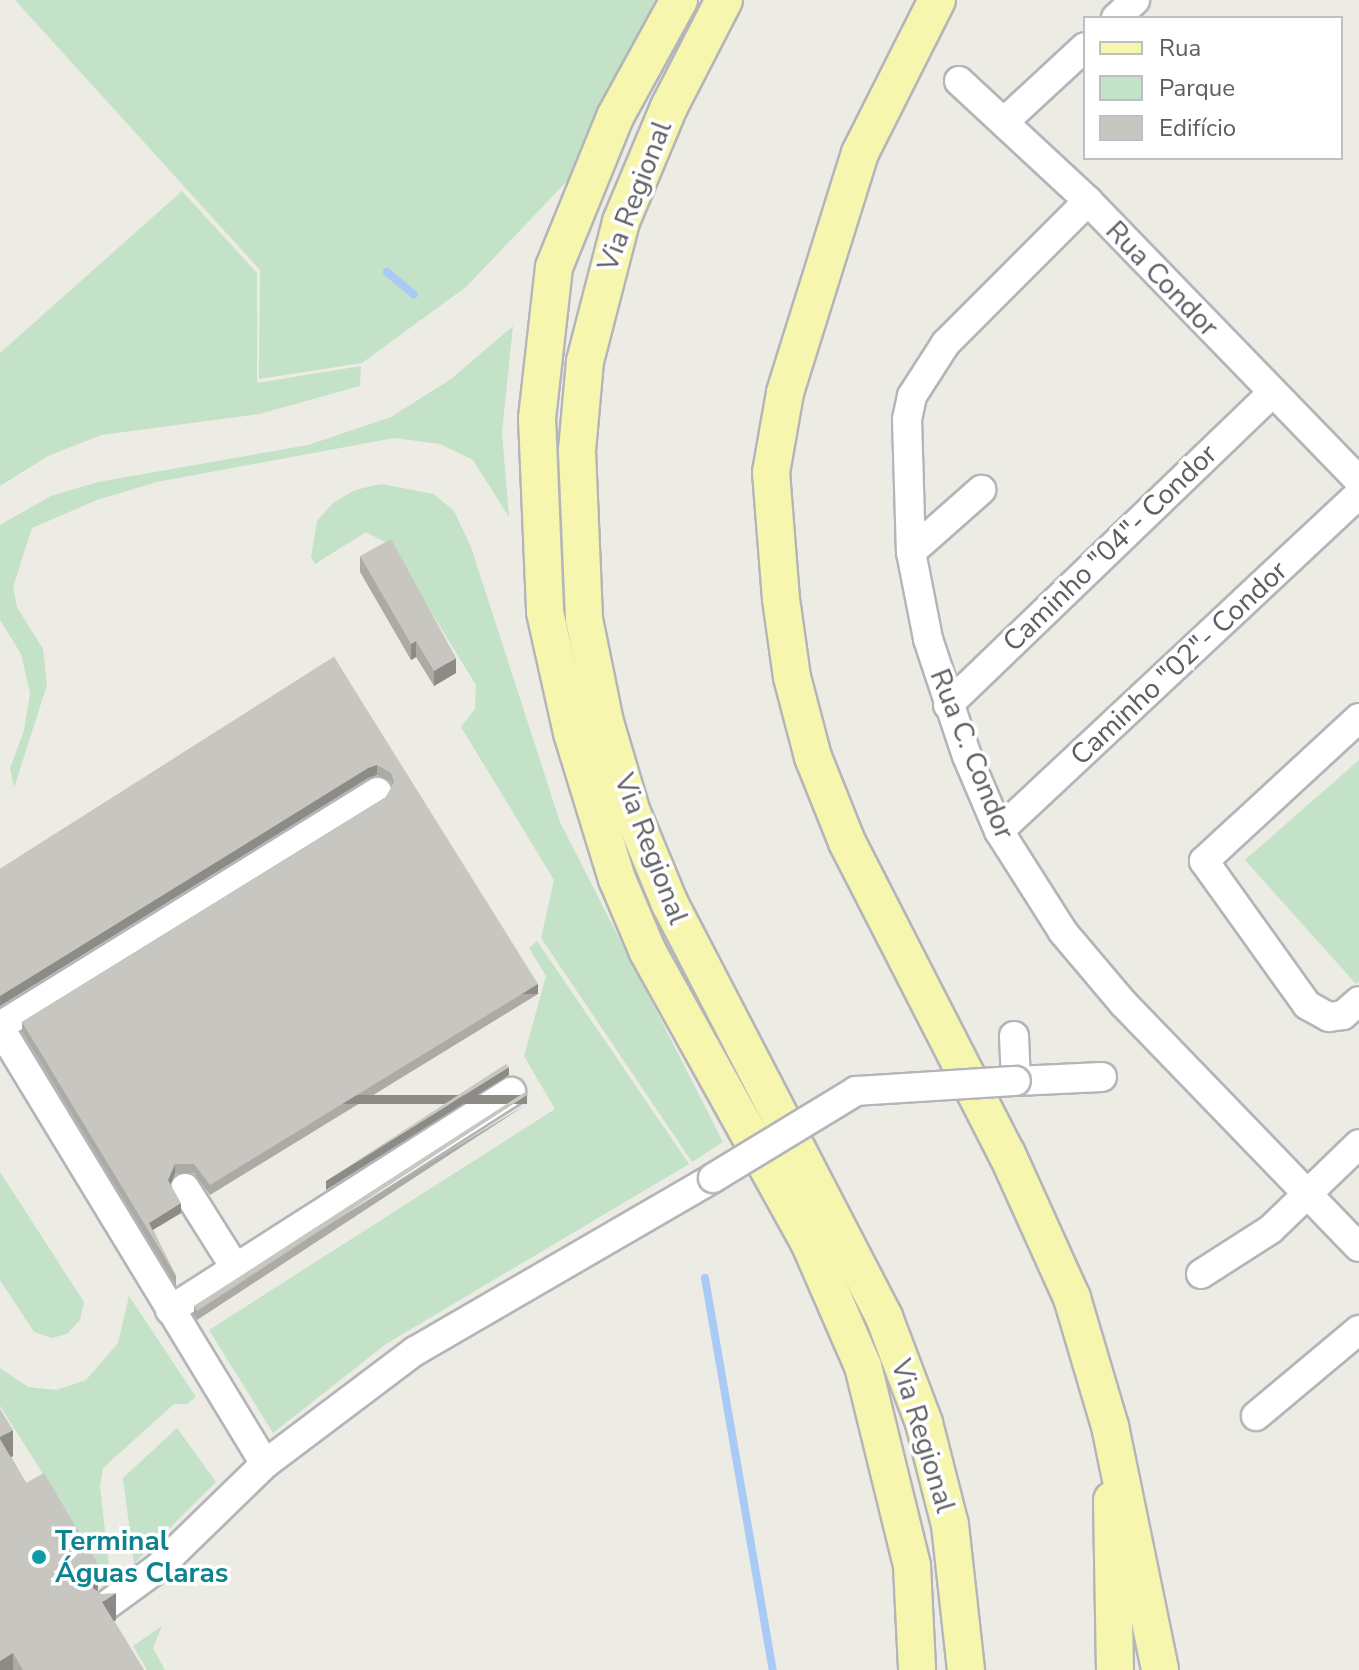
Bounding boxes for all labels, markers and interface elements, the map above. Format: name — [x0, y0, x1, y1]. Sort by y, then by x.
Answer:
legend — [1083, 16, 1343, 160]
text: Rua — [1159, 32, 1201, 64]
text: Parque — [1159, 72, 1235, 104]
text: Edifício — [1159, 112, 1236, 144]
street label: Via Regional — [591, 116, 679, 276]
street label: Rua Condor — [1099, 214, 1225, 344]
street label: Caminho "04"- Condor — [996, 437, 1224, 659]
street label: Caminho "02"- Condor — [1064, 554, 1294, 772]
street label: Rua C. Condor — [923, 664, 1021, 844]
street label: Via Regional — [607, 769, 695, 929]
street label: Via Regional — [884, 1355, 962, 1517]
place label: Terminal Águas Claras — [55, 1524, 228, 1590]
marker: Terminal Águas Claras — [30, 1548, 48, 1566]

